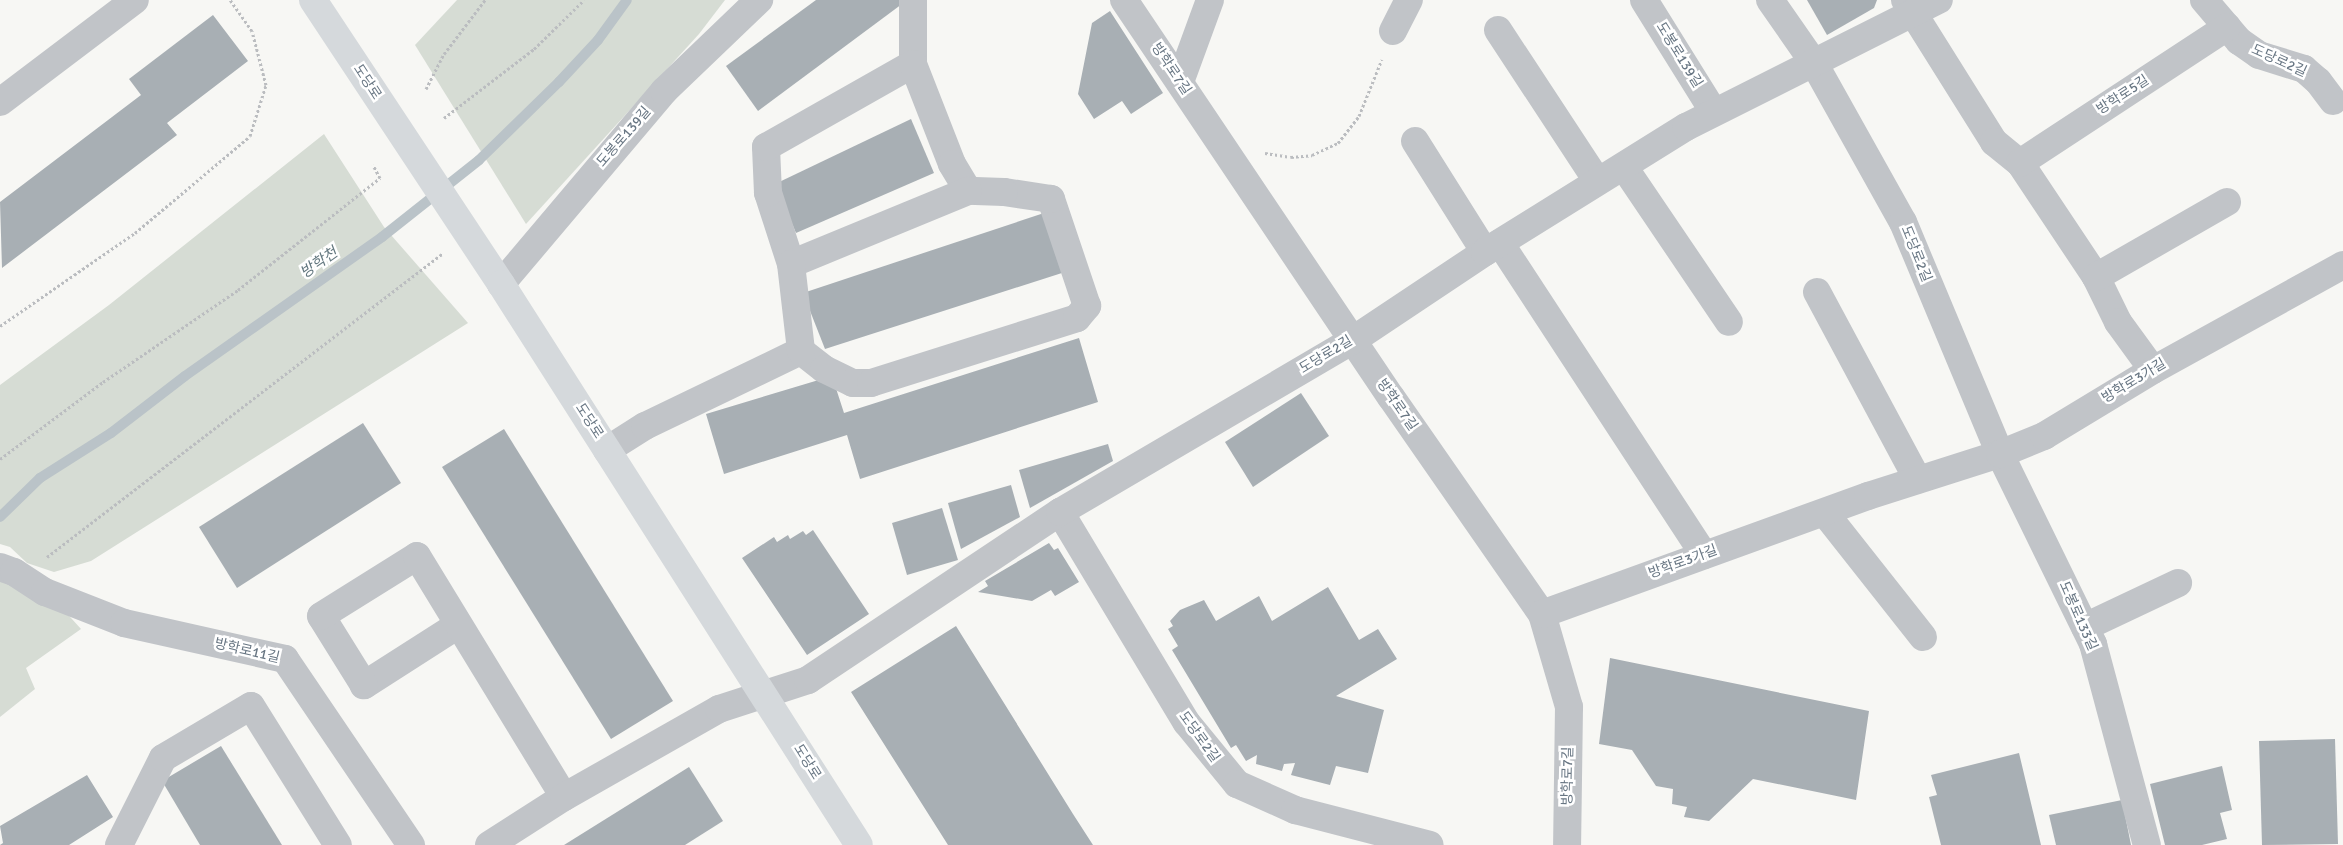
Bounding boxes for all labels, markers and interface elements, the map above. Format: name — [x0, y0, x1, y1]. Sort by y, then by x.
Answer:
street label: 도봉로139길 — [1652, 19, 1706, 91]
street label: 방학로7길 — [1148, 40, 1194, 98]
street label: 도당로2길 — [2249, 41, 2309, 81]
street label: 도당로 — [349, 61, 385, 103]
street label: 방학로5길 — [2094, 72, 2152, 118]
street label: 도봉로139길 — [593, 103, 655, 171]
street label: 도당로2길 — [1897, 223, 1935, 285]
water label: 방학천 — [297, 244, 341, 282]
street label: 도당로2길 — [1296, 333, 1356, 377]
street label: 방학로3가길 — [2099, 355, 2169, 407]
street label: 방학로7길 — [1373, 376, 1421, 434]
street label: 도당로 — [571, 400, 607, 442]
street label: 방학로3가길 — [1646, 542, 1720, 582]
street label: 도봉로133길 — [2055, 579, 2101, 653]
street label: 방학로11길 — [213, 635, 281, 667]
street label: 도당로2길 — [1175, 708, 1223, 766]
street label: 도당로 — [790, 741, 824, 783]
street label: 방학로7길 — [1559, 746, 1577, 806]

